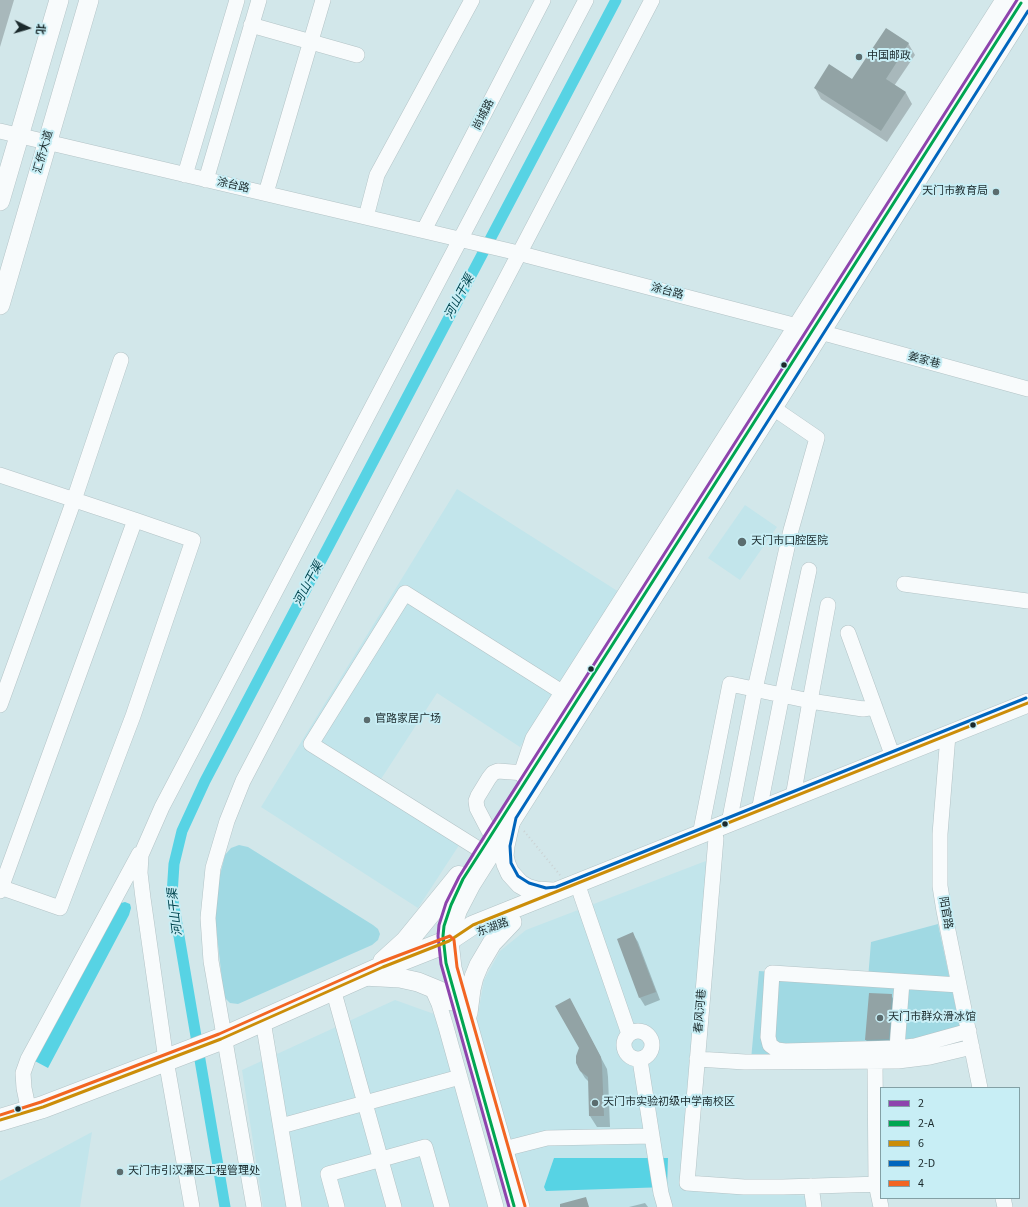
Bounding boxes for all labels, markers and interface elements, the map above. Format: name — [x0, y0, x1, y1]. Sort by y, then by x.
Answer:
north arrow — [8, 8, 48, 48]
text: 北 — [33, 23, 48, 35]
place label: 中国邮政 — [867, 50, 911, 64]
marker: 中国邮政 — [854, 52, 864, 62]
street label: 尚城路 — [471, 97, 497, 133]
street label: 汇侨大道 — [32, 129, 56, 175]
street label: 涂台路 — [215, 176, 251, 196]
place label: 天门市教育局 — [922, 185, 988, 199]
marker: 天门市教育局 — [991, 187, 1001, 197]
water label: 河山干渠 — [442, 272, 478, 322]
street label: 涂台路 — [649, 281, 685, 303]
street label: 姜家巷 — [906, 350, 942, 372]
unlabelled marker — [779, 360, 789, 370]
place label: 天门市口腔医院 — [751, 535, 828, 549]
marker: 天门市口腔医院 — [736, 536, 748, 548]
water label: 河山干渠 — [291, 559, 327, 609]
unlabelled marker — [586, 664, 596, 674]
place label: 官路家居广场 — [375, 713, 441, 727]
marker: 官路家居广场 — [362, 715, 372, 725]
unlabelled marker — [968, 720, 978, 730]
unlabelled marker — [720, 819, 730, 829]
water label: 河山干渠 — [166, 887, 186, 937]
street label: 阳官路 — [936, 896, 954, 930]
street label: 东湖路 — [475, 916, 511, 940]
street label: 春风河巷 — [693, 989, 709, 1033]
place label: 天门市群众滑冰馆 — [888, 1011, 976, 1025]
marker: 天门市群众滑冰馆 — [875, 1013, 885, 1023]
legend — [880, 1087, 1020, 1199]
text: 2 — [918, 1095, 924, 1112]
place label: 天门市实验初级中学南校区 — [603, 1096, 735, 1110]
marker: 天门市实验初级中学南校区 — [590, 1098, 600, 1108]
unlabelled marker — [13, 1104, 23, 1114]
text: 2-A — [918, 1115, 934, 1132]
text: 6 — [918, 1135, 924, 1152]
text: 2-D — [918, 1155, 935, 1172]
place label: 天门市引汉灌区工程管理处 — [128, 1165, 260, 1179]
marker: 天门市引汉灌区工程管理处 — [115, 1167, 125, 1177]
text: 4 — [918, 1175, 924, 1192]

